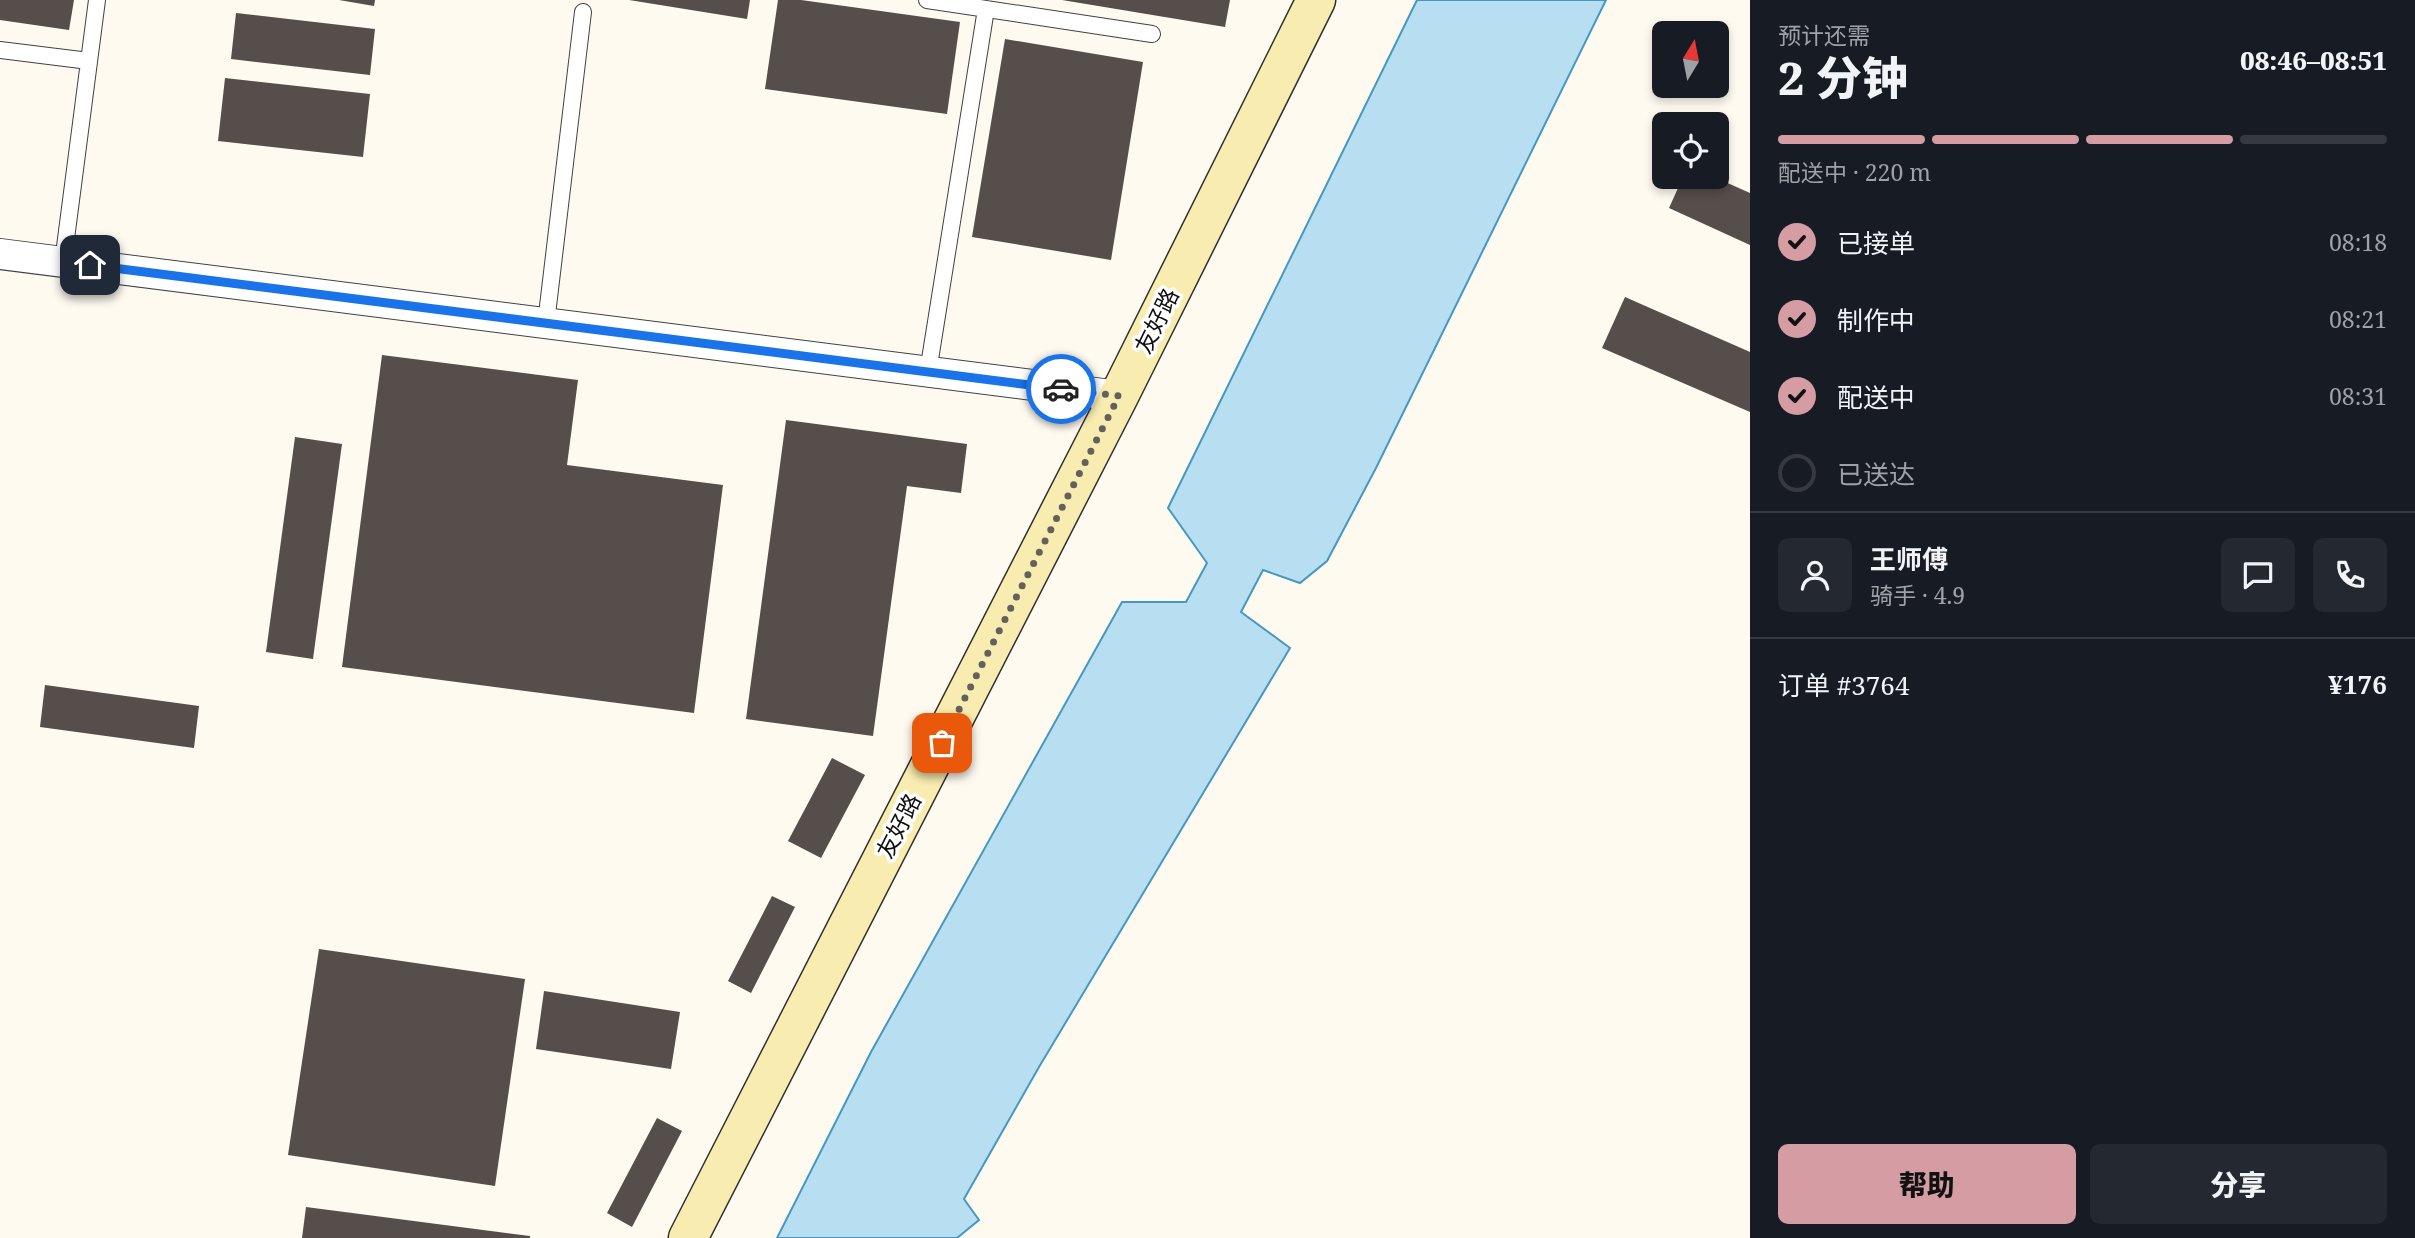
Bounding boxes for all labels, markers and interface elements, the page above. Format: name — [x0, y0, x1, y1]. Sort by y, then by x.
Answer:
text: 预计还需 — [1778, 19, 1870, 51]
north arrow — [1652, 21, 1729, 98]
map controls — [1652, 21, 1729, 189]
text: 08:46–08:51 — [2240, 42, 2387, 78]
text: 2 分钟 — [1778, 46, 1908, 108]
button: locate — [1652, 112, 1729, 189]
text: 配送中 · 220 m — [1778, 156, 1931, 188]
icon: check — [1778, 223, 1816, 261]
text: 已接单 — [1837, 225, 1915, 261]
text: 08:18 — [2329, 226, 2387, 258]
pin — [60, 235, 120, 295]
icon: home — [71, 246, 109, 284]
street label: 友好路 — [1127, 283, 1186, 359]
icon: check — [1778, 300, 1816, 338]
text: 制作中 — [1837, 302, 1915, 338]
text: 08:21 — [2329, 303, 2387, 335]
courier — [1026, 354, 1096, 424]
icon: car — [1042, 370, 1080, 408]
icon: check — [1778, 377, 1816, 415]
text: 配送中 — [1837, 379, 1915, 415]
text: 08:31 — [2329, 380, 2387, 412]
text: 已送达 — [1837, 456, 1915, 492]
button: person — [1778, 538, 1852, 612]
button: chat — [2221, 538, 2295, 612]
button: phone — [2313, 538, 2387, 612]
text: 王师傅 — [1870, 541, 1948, 577]
text: 骑手 · 4.9 — [1870, 579, 1965, 611]
text: ¥176 — [2328, 666, 2387, 702]
text: 订单 #3764 — [1778, 667, 1909, 703]
pin — [912, 713, 972, 773]
icon: bag — [923, 724, 961, 762]
street label: 友好路 — [868, 788, 928, 864]
button: 帮助 — [1778, 1144, 2076, 1224]
button: 分享 — [2090, 1144, 2387, 1224]

